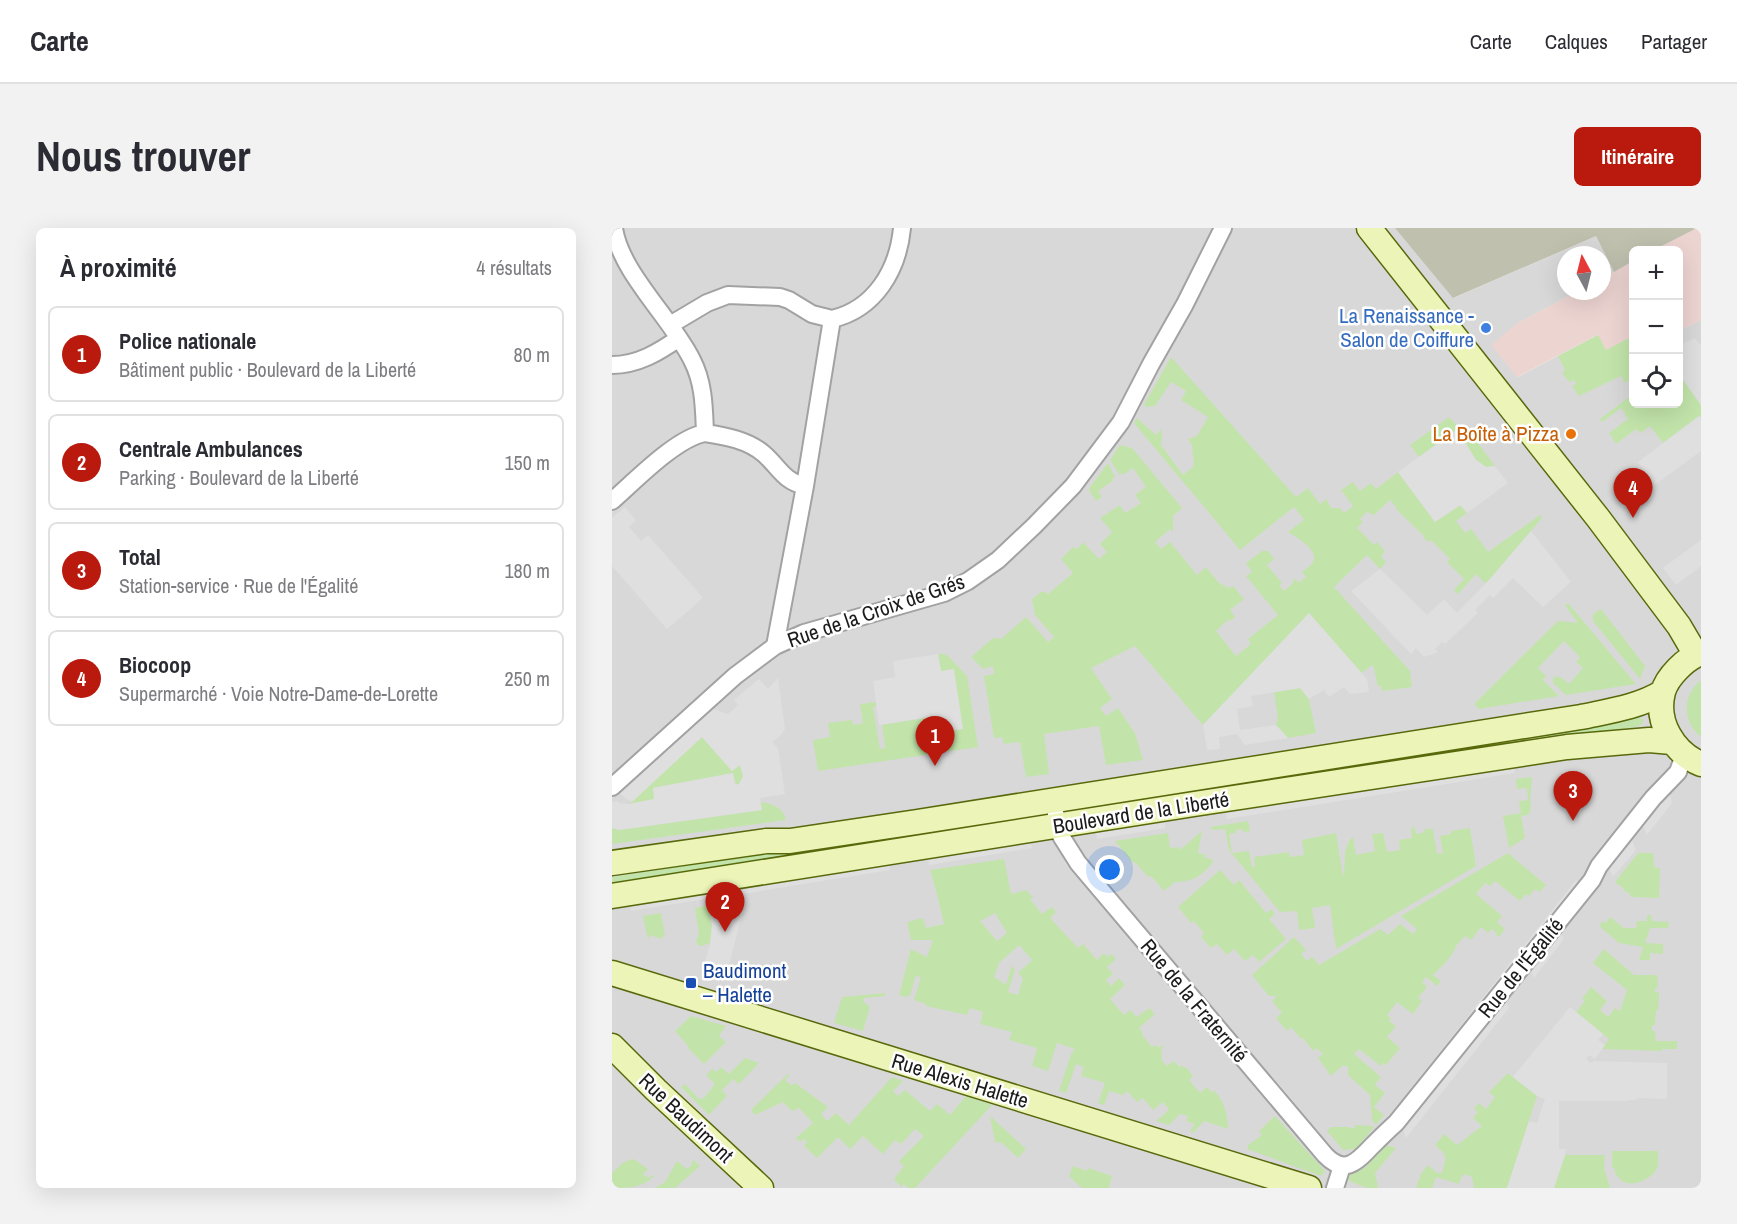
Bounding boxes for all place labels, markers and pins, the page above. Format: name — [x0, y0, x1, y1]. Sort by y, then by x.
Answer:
place label: La Renaissance - Salon de Coiffure — [1339, 301, 1474, 354]
marker: La Renaissance - Salon de Coiffure — [1479, 321, 1493, 335]
place label: La Boîte à Pizza — [1433, 419, 1559, 448]
marker: La Boîte à Pizza — [1564, 427, 1578, 441]
pin: 4 — [1614, 468, 1652, 518]
pin: 1 — [916, 716, 954, 766]
pin: 3 — [1554, 772, 1592, 821]
pin: 2 — [706, 882, 744, 932]
place label: Baudimont – Halette — [703, 956, 786, 1009]
marker: Baudimont – Halette — [684, 976, 698, 990]

